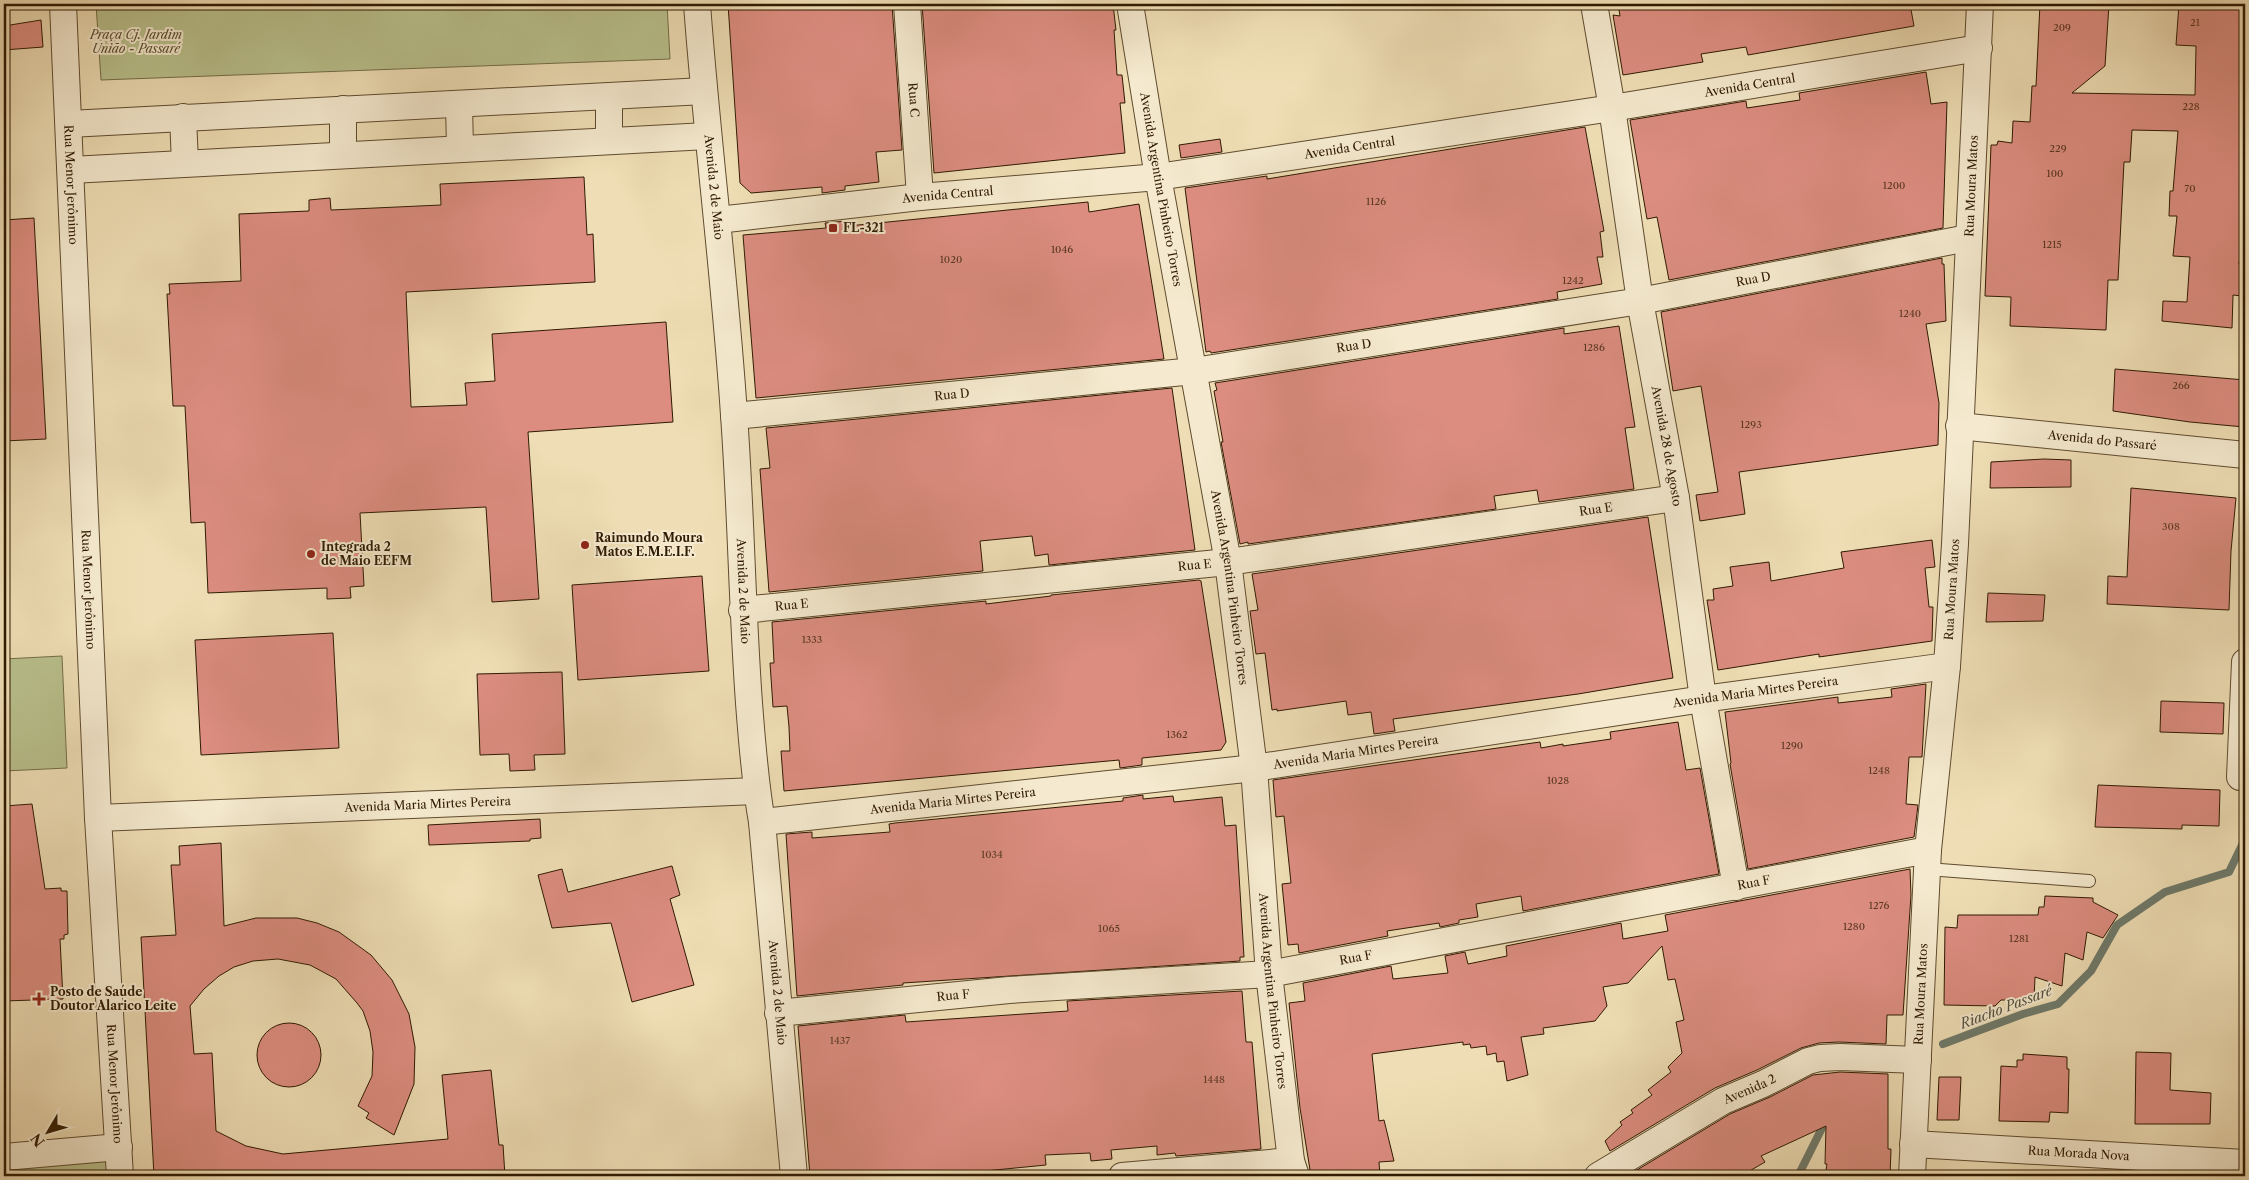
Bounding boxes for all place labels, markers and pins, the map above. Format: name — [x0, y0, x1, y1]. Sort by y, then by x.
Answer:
place label: FL-321 — [843, 220, 885, 235]
marker: FL-321 — [827, 222, 839, 234]
place label: Raimundo Moura Matos E.M.E.I.F. — [595, 530, 704, 559]
place label: Integrada 2 de Maio EEFM — [321, 539, 412, 568]
marker: Raimundo Moura Matos E.M.E.I.F. — [579, 539, 591, 551]
marker: Integrada 2 de Maio EEFM — [305, 548, 317, 560]
place label: Posto de Saúde Doutor Alarico Leite — [50, 984, 176, 1013]
marker: Posto de Saúde Doutor Alarico Leite — [32, 992, 46, 1006]

